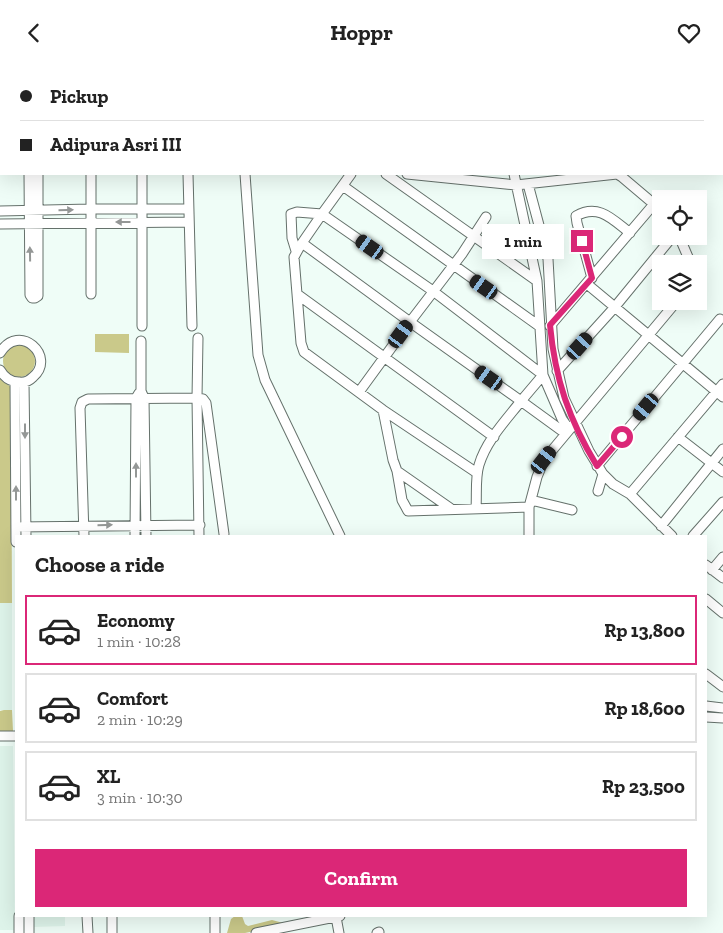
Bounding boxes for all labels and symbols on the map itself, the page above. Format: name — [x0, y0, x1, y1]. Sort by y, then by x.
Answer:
one-way arrow — [58, 205, 74, 213]
one-way arrow — [115, 218, 131, 226]
callout: 1 min — [482, 223, 564, 259]
route end — [571, 230, 593, 252]
car — [353, 232, 386, 262]
one-way arrow — [26, 246, 34, 262]
car — [467, 272, 500, 302]
car — [386, 317, 415, 351]
car — [564, 330, 595, 362]
car — [472, 363, 505, 393]
car — [630, 391, 661, 423]
one-way arrow — [21, 423, 29, 439]
route start — [611, 426, 633, 448]
car — [528, 444, 559, 476]
one-way arrow — [132, 462, 140, 478]
one-way arrow — [12, 485, 20, 501]
one-way arrow — [98, 521, 114, 529]

